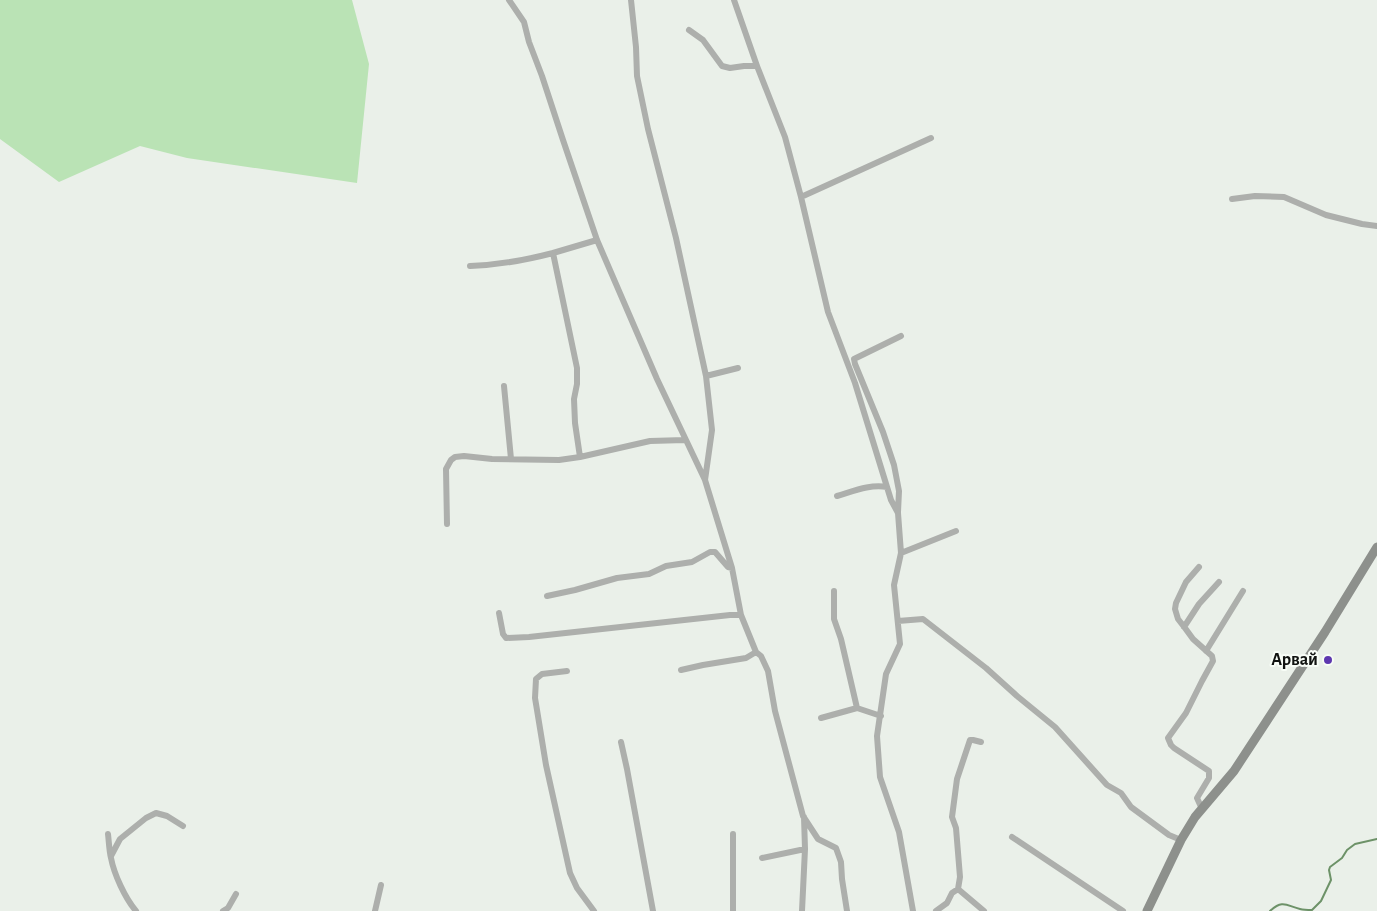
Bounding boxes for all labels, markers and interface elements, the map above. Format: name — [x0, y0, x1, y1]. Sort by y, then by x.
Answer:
place label: Арвай — [1271, 651, 1318, 669]
marker: Арвай — [1322, 654, 1334, 666]

